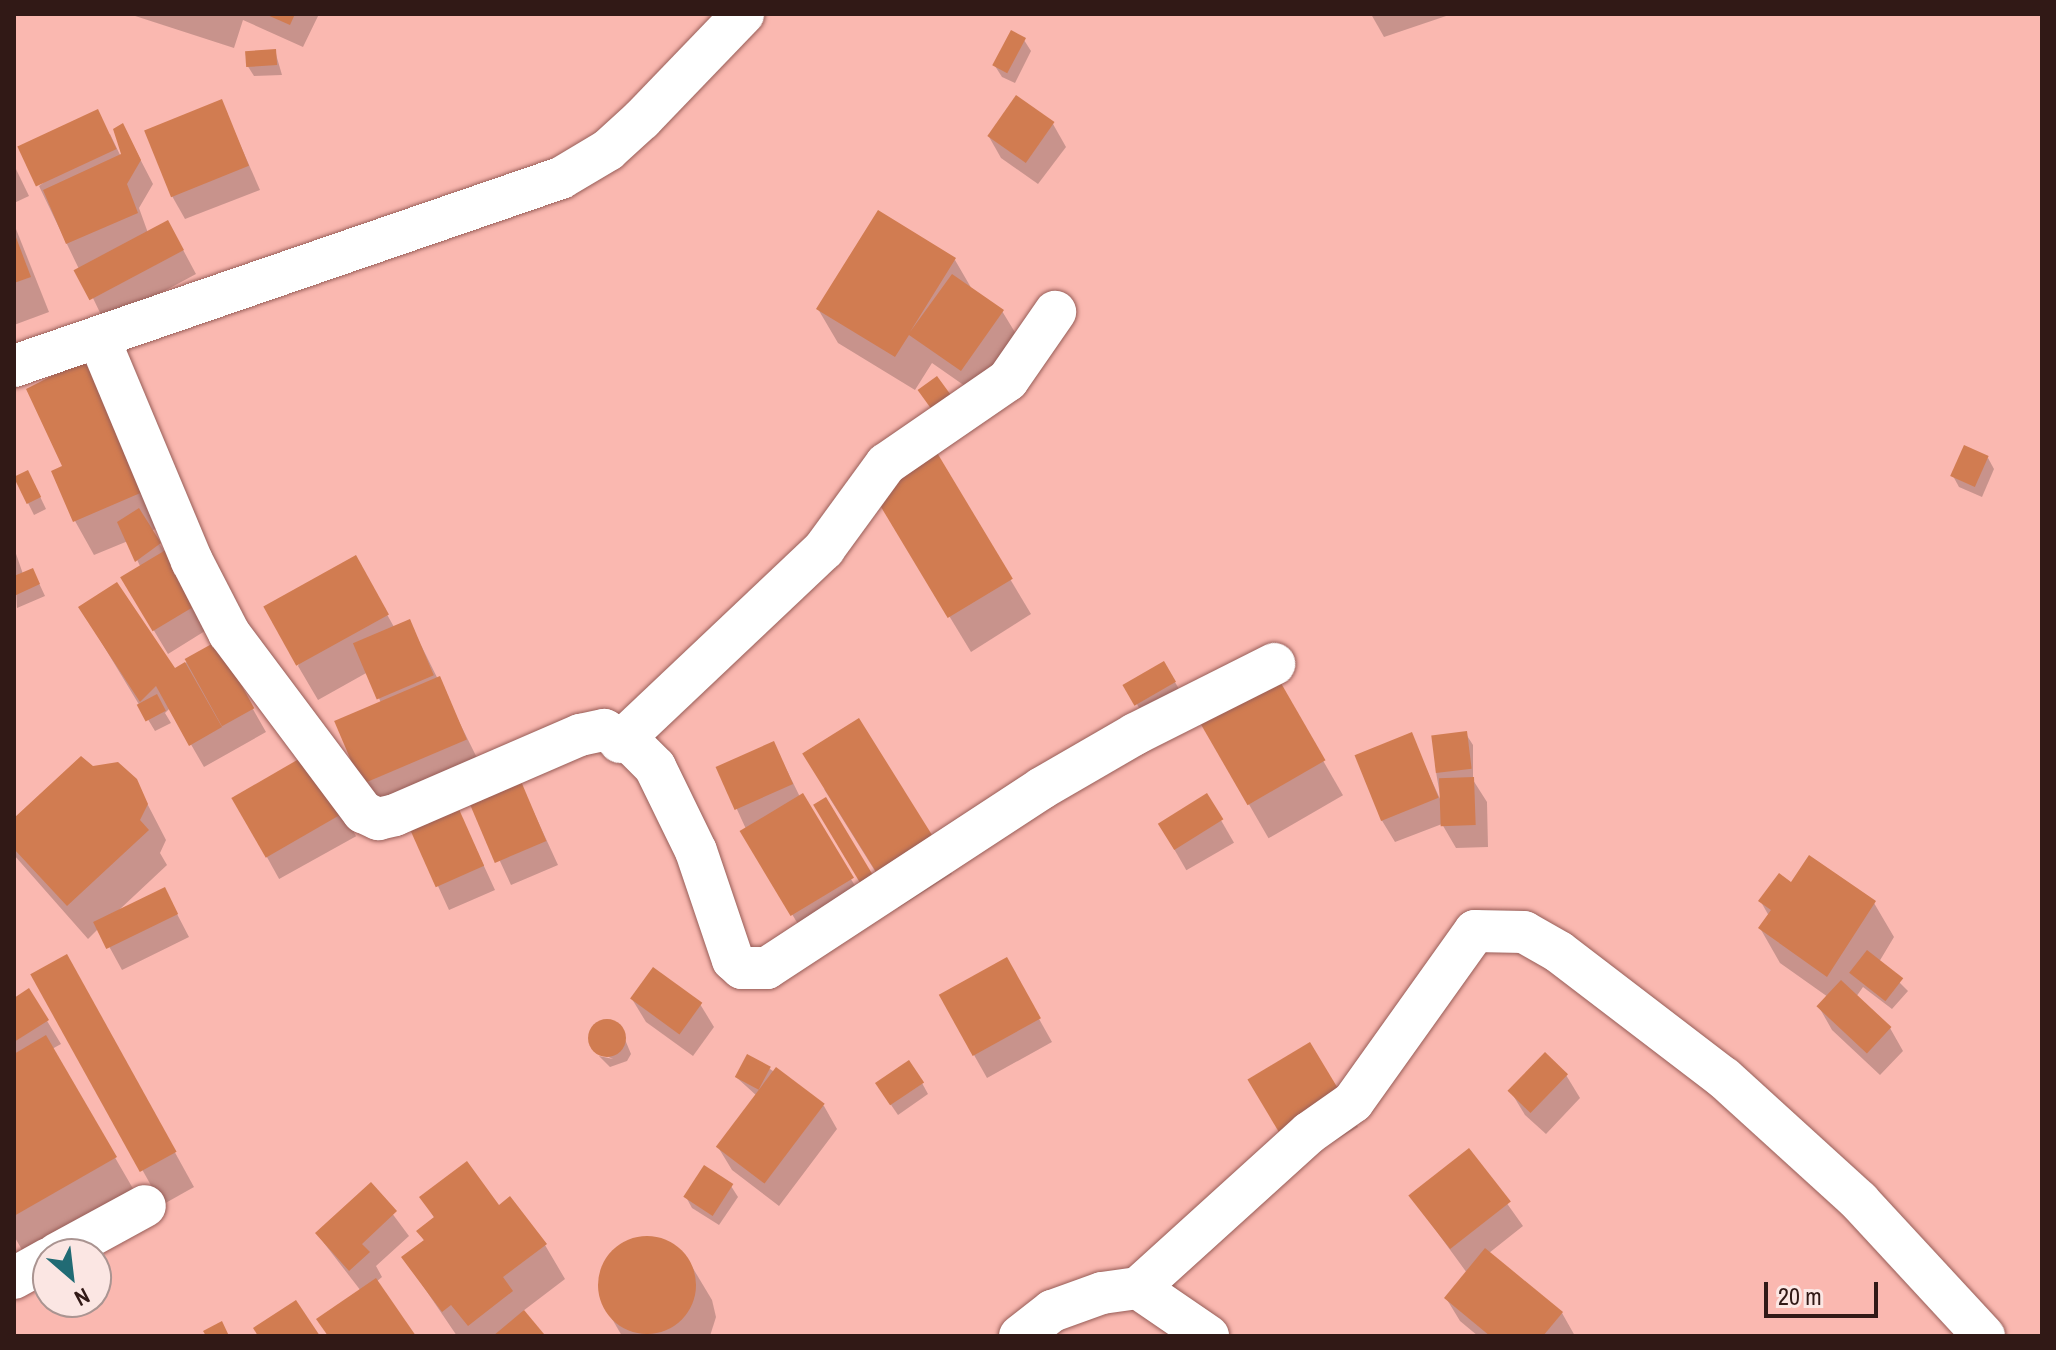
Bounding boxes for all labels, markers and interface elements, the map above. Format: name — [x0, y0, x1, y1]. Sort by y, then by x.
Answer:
north arrow — [32, 1238, 112, 1318]
scale bar — [1768, 1266, 1882, 1316]
text: 20 m — [1778, 1280, 1822, 1312]
text: N — [70, 1281, 95, 1314]

